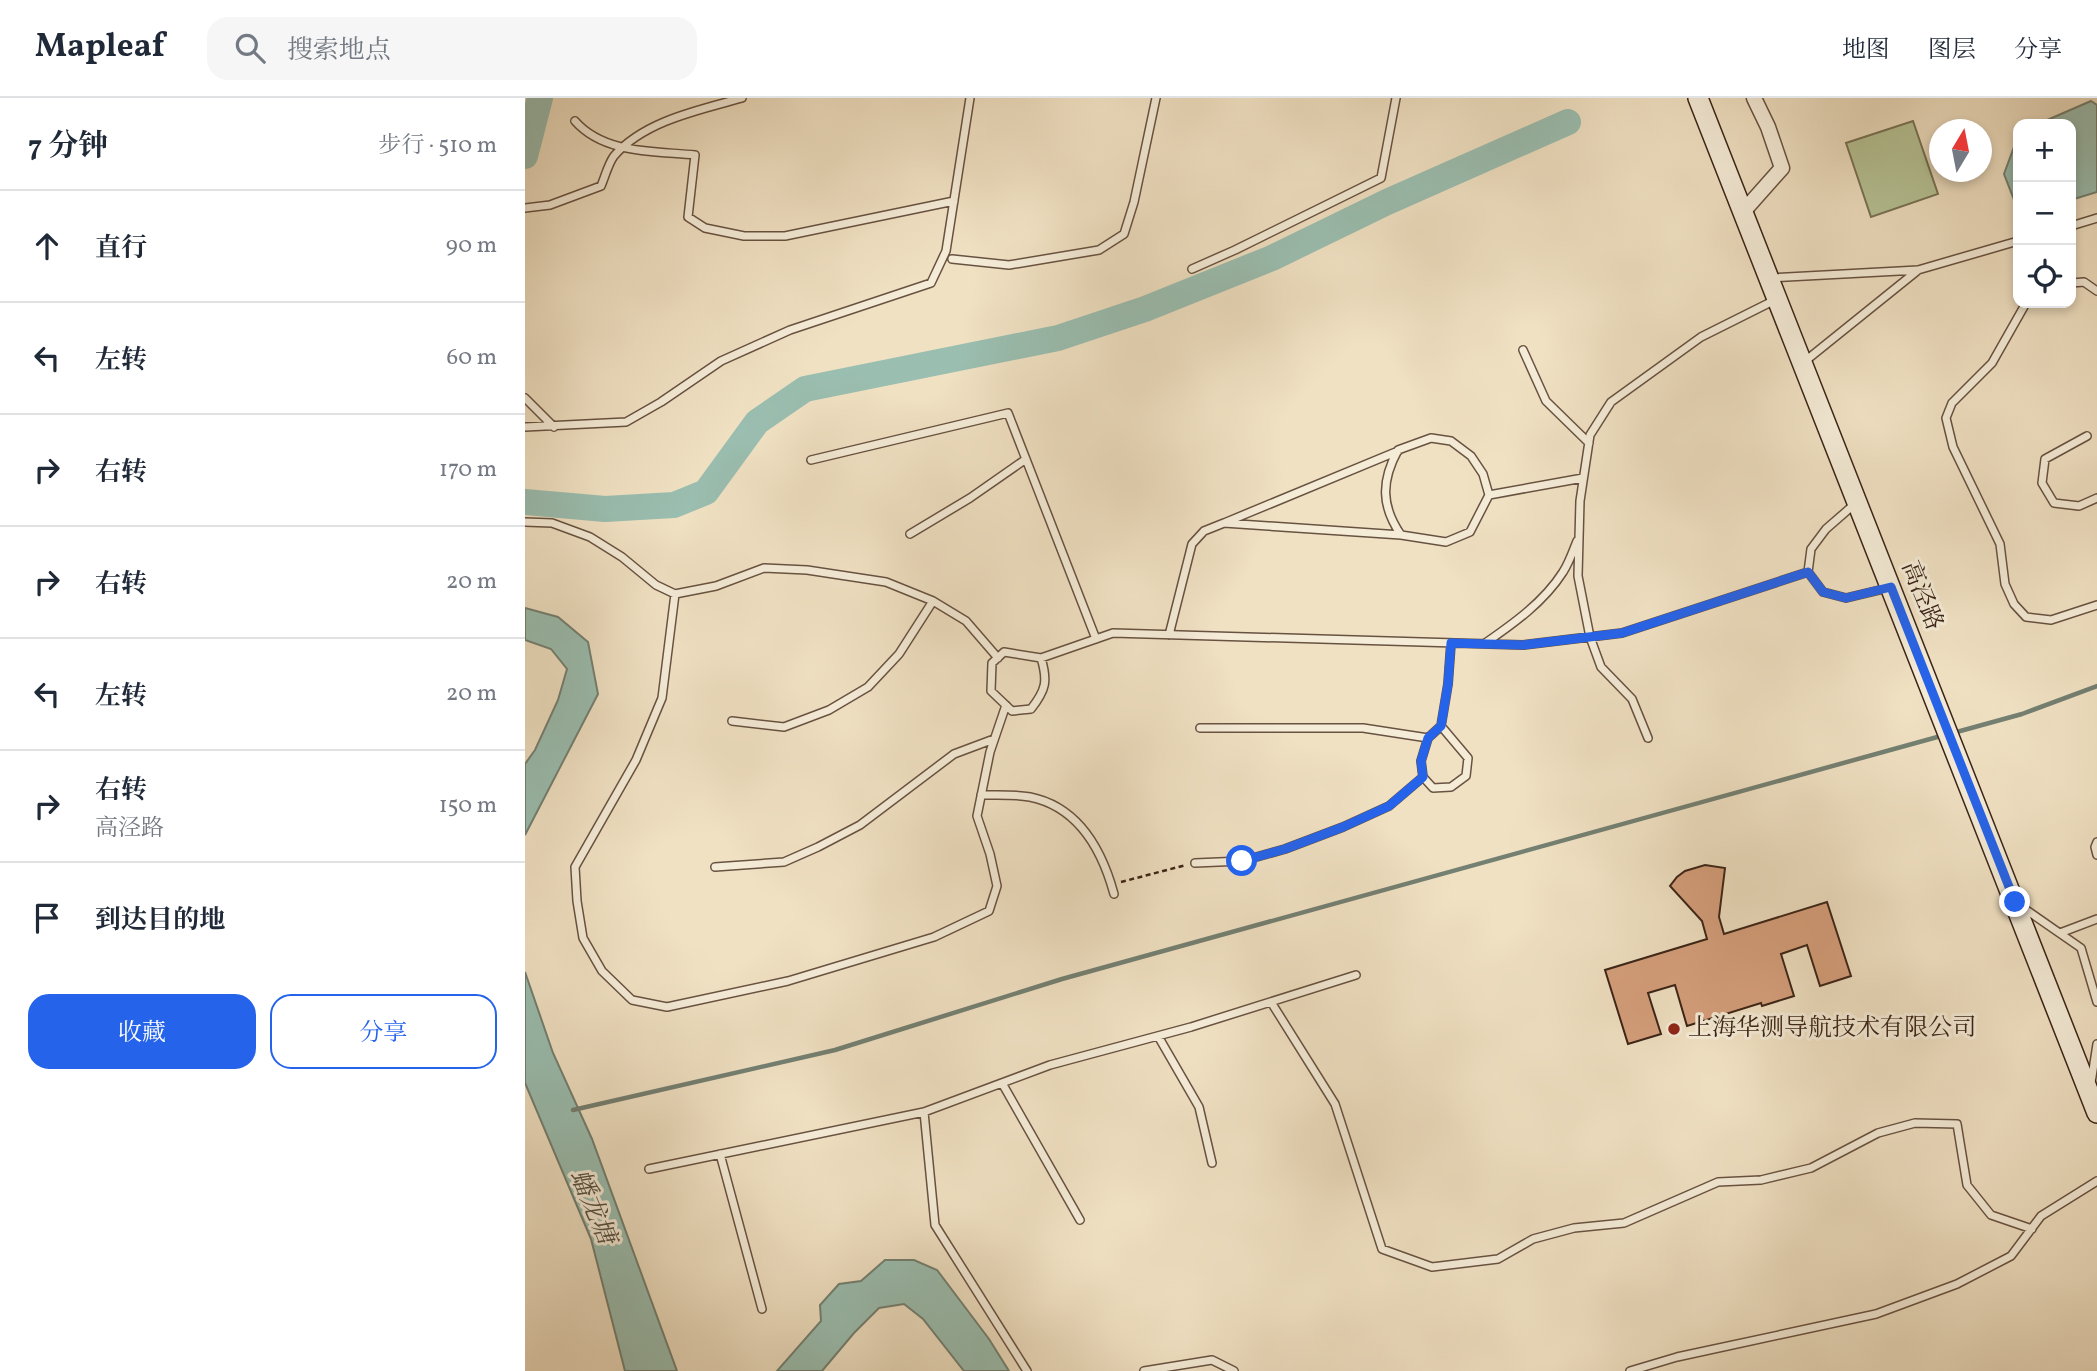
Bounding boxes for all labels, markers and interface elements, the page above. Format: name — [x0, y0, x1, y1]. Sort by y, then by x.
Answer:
search box — [207, 17, 697, 80]
text: Mapleaf — [35, 25, 165, 71]
icon: search — [231, 29, 269, 67]
text: 搜索地点 — [287, 33, 391, 69]
text: 地图 — [1842, 34, 1890, 68]
text: 图层 — [1928, 34, 1976, 68]
text: 分享 — [2014, 34, 2062, 68]
north arrow — [1929, 119, 1992, 182]
map controls — [2013, 119, 2076, 308]
button: + — [2013, 119, 2076, 182]
text: 7 分钟 — [28, 126, 108, 168]
text: 步行 · 510 m — [379, 130, 497, 162]
button: − — [2013, 182, 2076, 245]
icon: ahead — [28, 227, 66, 265]
text: 90 m — [446, 230, 497, 262]
text: 直行 — [95, 231, 147, 267]
button: locate — [2013, 245, 2076, 308]
icon: left — [28, 339, 66, 377]
text: 60 m — [447, 342, 497, 374]
text: 左转 — [95, 343, 147, 379]
icon: right — [28, 451, 66, 489]
text: 170 m — [439, 454, 497, 486]
text: 右转 — [95, 455, 147, 491]
street label: 高泾路 — [1892, 556, 1950, 636]
icon: right — [28, 563, 66, 601]
text: 20 m — [446, 566, 497, 598]
text: 右转 — [95, 567, 147, 603]
icon: left — [28, 675, 66, 713]
text: 20 m — [446, 678, 497, 710]
text: 左转 — [95, 679, 147, 715]
text: 右转 — [95, 773, 147, 809]
icon: right — [28, 787, 66, 825]
text: 150 m — [439, 790, 497, 822]
text: 高泾路 — [95, 813, 164, 845]
route start — [1226, 845, 1257, 876]
route end — [1999, 886, 2030, 917]
icon: arrive — [28, 899, 66, 937]
text: 到达目的地 — [95, 903, 225, 939]
button: 收藏 — [28, 994, 256, 1069]
button: 分享 — [270, 994, 497, 1069]
place label: 上海华测导航技术有限公司 — [1688, 1012, 1976, 1046]
marker: 上海华测导航技术有限公司 — [1666, 1021, 1682, 1037]
water label: 蟠龙塘 — [560, 1164, 625, 1254]

